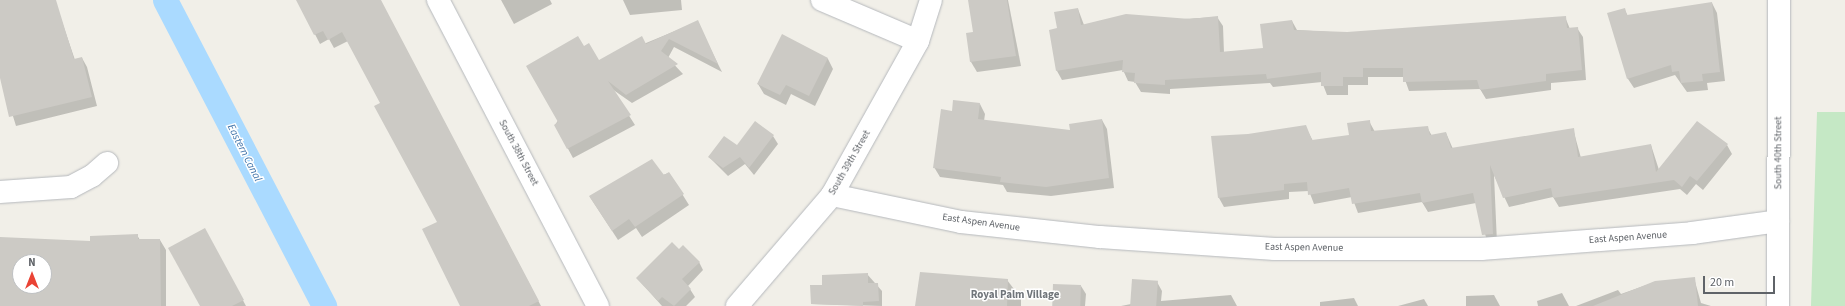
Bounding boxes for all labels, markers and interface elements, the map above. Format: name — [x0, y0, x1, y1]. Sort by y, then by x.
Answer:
street label: South 40th Street — [1773, 117, 1785, 189]
street label: South 38th Street — [496, 118, 540, 188]
water label: Eastern Canal — [224, 122, 264, 184]
street label: South 39th Street — [827, 128, 873, 198]
street label: East Aspen Avenue — [941, 212, 1021, 234]
street label: East Aspen Avenue — [1589, 229, 1667, 247]
street label: East Aspen Avenue — [1265, 241, 1343, 255]
north arrow — [12, 254, 52, 294]
text: N — [28, 255, 36, 270]
scale bar — [1705, 268, 1777, 294]
text: 20 m — [1710, 274, 1734, 291]
district label: Royal Palm Village — [971, 288, 1059, 302]

